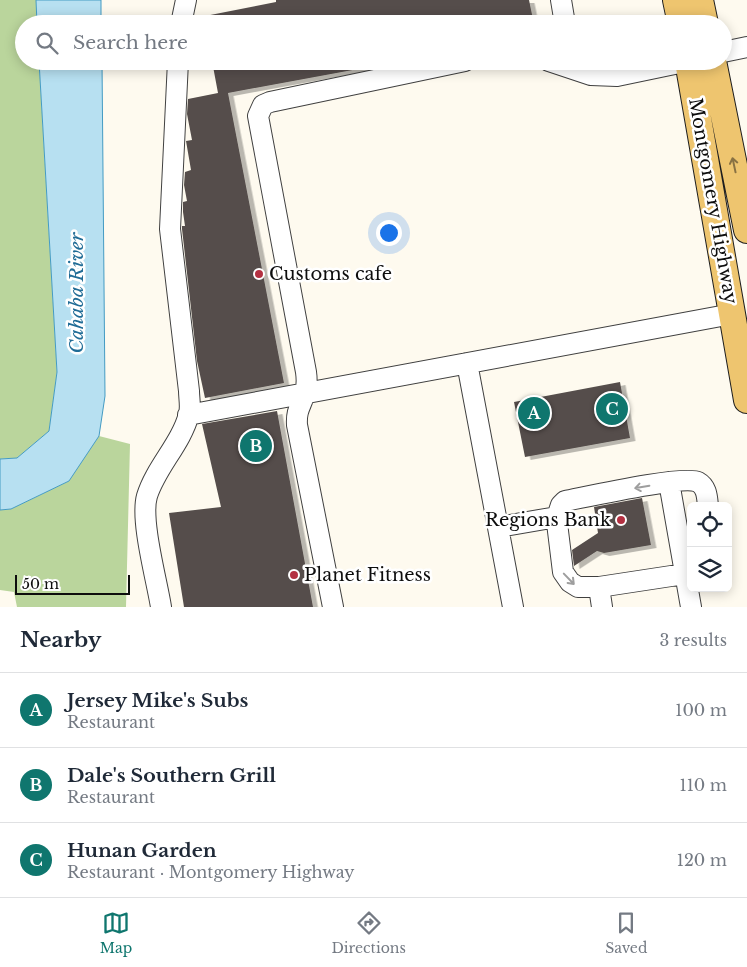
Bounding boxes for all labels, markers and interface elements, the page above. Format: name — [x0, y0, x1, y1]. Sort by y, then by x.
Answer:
search box — [15, 15, 732, 70]
icon: search — [33, 29, 61, 57]
text: Search here — [73, 31, 188, 54]
street label: Montgomery Highway — [684, 96, 742, 306]
one-way arrow — [729, 158, 738, 174]
your location — [376, 220, 402, 246]
water label: Cahaba River — [65, 231, 88, 354]
place label: Customs cafe — [269, 263, 392, 285]
marker: Customs cafe — [253, 268, 265, 280]
pin: C — [596, 390, 628, 428]
pin: A — [518, 394, 550, 432]
pin: B — [240, 427, 272, 465]
one-way arrow — [635, 482, 651, 492]
map controls — [687, 502, 732, 592]
button: locate — [687, 502, 732, 547]
place label: Regions Bank — [485, 509, 611, 531]
marker: Regions Bank — [615, 514, 627, 526]
button: layers — [687, 547, 732, 592]
place label: Planet Fitness — [304, 564, 431, 586]
marker: Planet Fitness — [288, 569, 300, 581]
scale bar — [15, 572, 130, 595]
one-way arrow — [563, 572, 575, 585]
text: 50 m — [22, 575, 59, 593]
text: Nearby — [20, 627, 101, 653]
text: 3 results — [659, 630, 727, 650]
text: Jersey Mike's Subs — [67, 689, 248, 712]
text: A — [30, 700, 42, 720]
text: 100 m — [675, 700, 727, 720]
text: Restaurant — [67, 712, 155, 732]
text: Dale's Southern Grill — [67, 764, 276, 787]
text: B — [30, 775, 42, 795]
text: 110 m — [680, 775, 727, 795]
text: Restaurant — [67, 787, 155, 807]
text: Hunan Garden — [67, 839, 217, 862]
text: C — [29, 850, 43, 870]
text: 120 m — [677, 850, 727, 870]
text: Restaurant · Montgomery Highway — [67, 862, 354, 882]
tab: Map — [100, 909, 132, 957]
tab: Directions — [331, 909, 406, 957]
tab: Saved — [605, 909, 647, 957]

